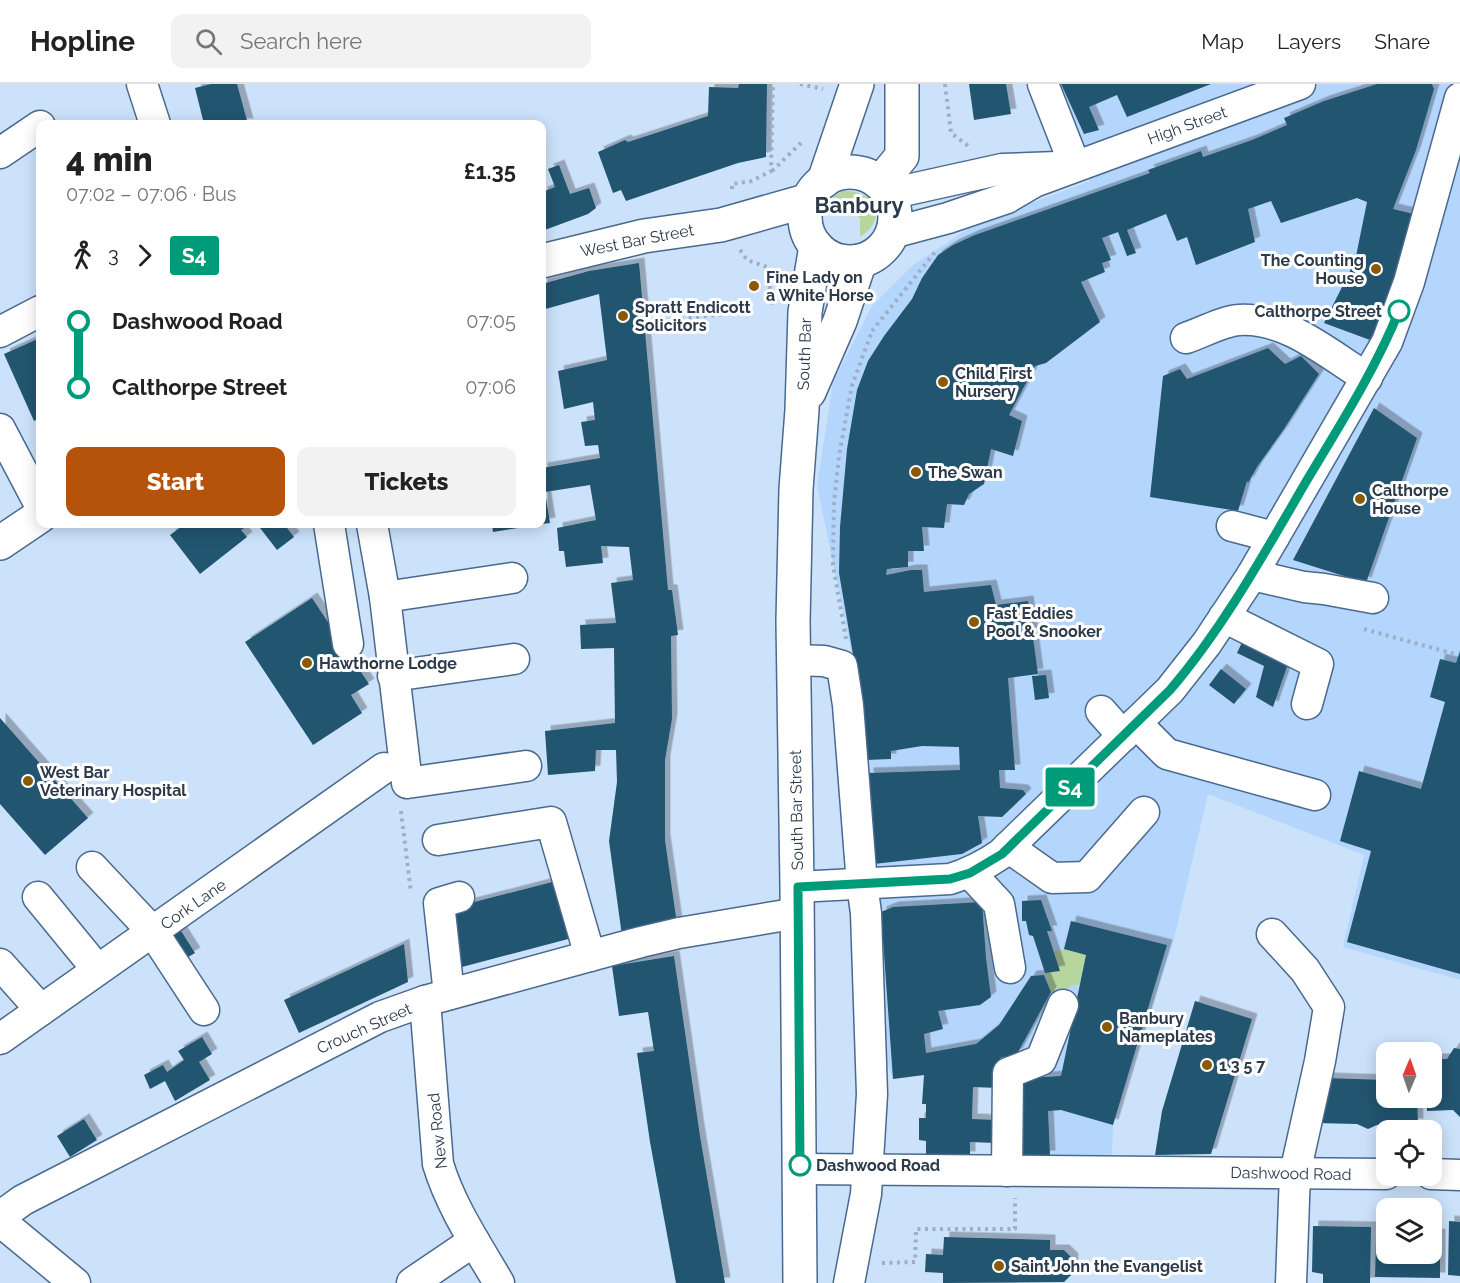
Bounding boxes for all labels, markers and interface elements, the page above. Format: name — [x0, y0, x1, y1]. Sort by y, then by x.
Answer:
search box — [171, 14, 591, 68]
text: Hopline — [30, 25, 135, 58]
icon: search — [192, 25, 225, 58]
text: Search here — [240, 28, 362, 54]
text: Map — [1201, 29, 1244, 54]
text: Layers — [1277, 29, 1341, 54]
text: Share — [1374, 29, 1430, 54]
street label: High Street — [1145, 102, 1230, 149]
text: 4 min — [66, 140, 153, 179]
text: £1.35 — [464, 158, 516, 184]
text: 07:02 – 07:06 · Bus — [66, 182, 237, 206]
district label: Banbury — [814, 192, 904, 218]
street label: West Bar Street — [579, 220, 696, 261]
icon: walk — [66, 239, 99, 272]
icon: forward — [128, 239, 161, 272]
text: 3 — [108, 243, 119, 267]
text: S4 — [182, 243, 207, 268]
place label: The Counting House — [1261, 251, 1364, 288]
marker: The Counting House — [1369, 262, 1383, 276]
place label: Fine Lady on a White Horse — [766, 268, 874, 305]
marker: Fine Lady on a White Horse — [747, 279, 761, 293]
place label: Spratt Endicott Solicitors — [635, 298, 751, 335]
marker: Calthorpe Street — [1388, 300, 1410, 322]
place label: Calthorpe Street — [1255, 302, 1382, 321]
text: Dashwood Road — [112, 308, 283, 334]
text: 07:05 — [466, 309, 516, 333]
marker: Spratt Endicott Solicitors — [616, 309, 630, 323]
street label: South Bar — [794, 317, 815, 391]
place label: Child First Nursery — [955, 364, 1032, 401]
text: Calthorpe Street — [112, 374, 287, 400]
text: 07:06 — [465, 375, 516, 399]
marker: Child First Nursery — [936, 375, 950, 389]
button: Start — [66, 447, 285, 516]
button: Tickets — [297, 447, 516, 516]
place label: The Swan — [928, 463, 1003, 482]
marker: The Swan — [909, 465, 923, 479]
place label: Calthorpe House — [1372, 481, 1449, 518]
marker: Calthorpe House — [1353, 492, 1367, 506]
place label: Fast Eddies Pool & Snooker — [986, 604, 1102, 641]
marker: Fast Eddies Pool & Snooker — [967, 615, 981, 629]
place label: Hawthorne Lodge — [319, 654, 457, 673]
marker: Hawthorne Lodge — [300, 656, 314, 670]
street label: South Bar Street — [786, 749, 807, 870]
place label: West Bar Veterinary Hospital — [40, 763, 187, 800]
line badge: S4 — [1043, 768, 1097, 806]
marker: West Bar Veterinary Hospital — [21, 774, 35, 788]
text: S4 — [1058, 775, 1082, 800]
street label: Cork Lane — [157, 875, 230, 934]
street label: Crouch Street — [314, 999, 415, 1058]
place label: Banbury Nameplates — [1119, 1009, 1213, 1046]
marker: Banbury Nameplates — [1100, 1020, 1114, 1034]
north arrow — [1376, 1042, 1442, 1108]
map controls — [1376, 1042, 1442, 1264]
place label: 1 3 5 7 — [1219, 1056, 1265, 1075]
marker: 1 3 5 7 — [1200, 1058, 1214, 1072]
street label: New Road — [424, 1092, 451, 1170]
button: locate — [1376, 1120, 1442, 1186]
marker: Dashwood Road — [789, 1154, 811, 1176]
place label: Dashwood Road — [816, 1156, 940, 1175]
street label: Dashwood Road — [1230, 1163, 1352, 1184]
button: layers — [1376, 1198, 1442, 1264]
place label: Saint John the Evangelist — [1011, 1257, 1203, 1276]
marker: Saint John the Evangelist — [992, 1259, 1006, 1273]

